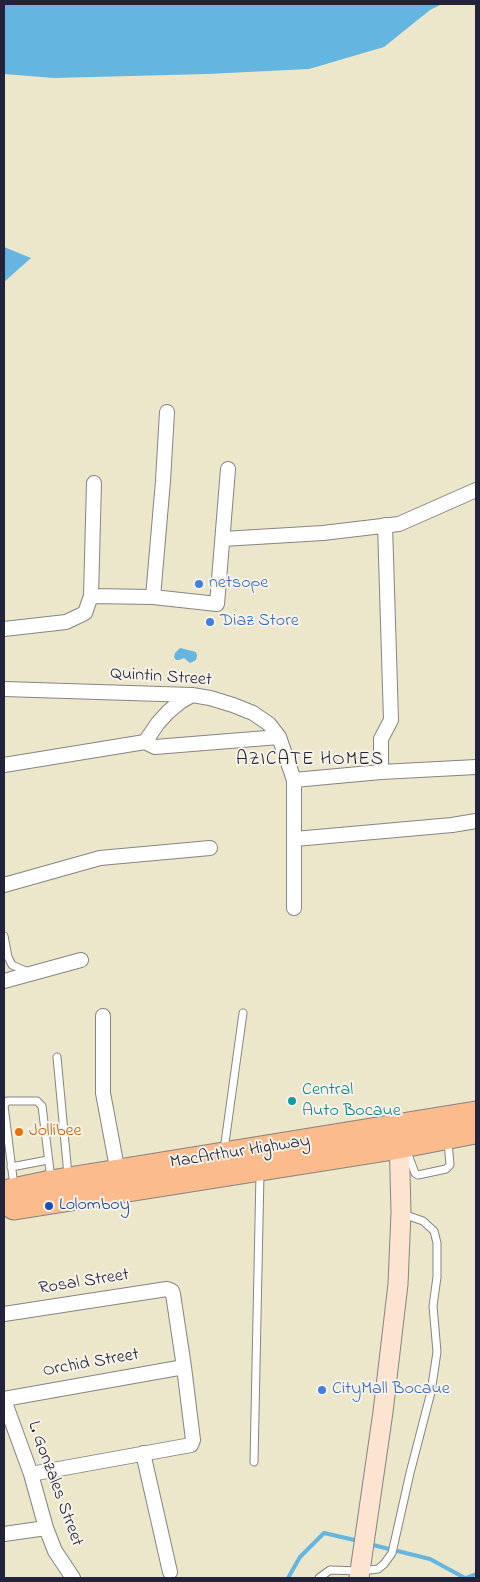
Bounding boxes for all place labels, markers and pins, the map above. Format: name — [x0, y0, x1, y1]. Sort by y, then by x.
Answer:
place label: netsope — [209, 573, 268, 595]
marker: netsope — [193, 578, 205, 590]
place label: Diaz Store — [220, 611, 299, 633]
marker: Diaz Store — [204, 616, 216, 628]
place label: Central Auto Bocaue — [302, 1080, 401, 1122]
marker: Central Auto Bocaue — [286, 1095, 298, 1107]
place label: Jollibee — [29, 1121, 82, 1143]
marker: Jollibee — [13, 1126, 25, 1138]
place label: Lolomboy — [59, 1195, 130, 1217]
marker: Lolomboy — [43, 1200, 55, 1212]
place label: CityMall Bocaue — [332, 1379, 450, 1401]
marker: CityMall Bocaue — [316, 1384, 328, 1396]

